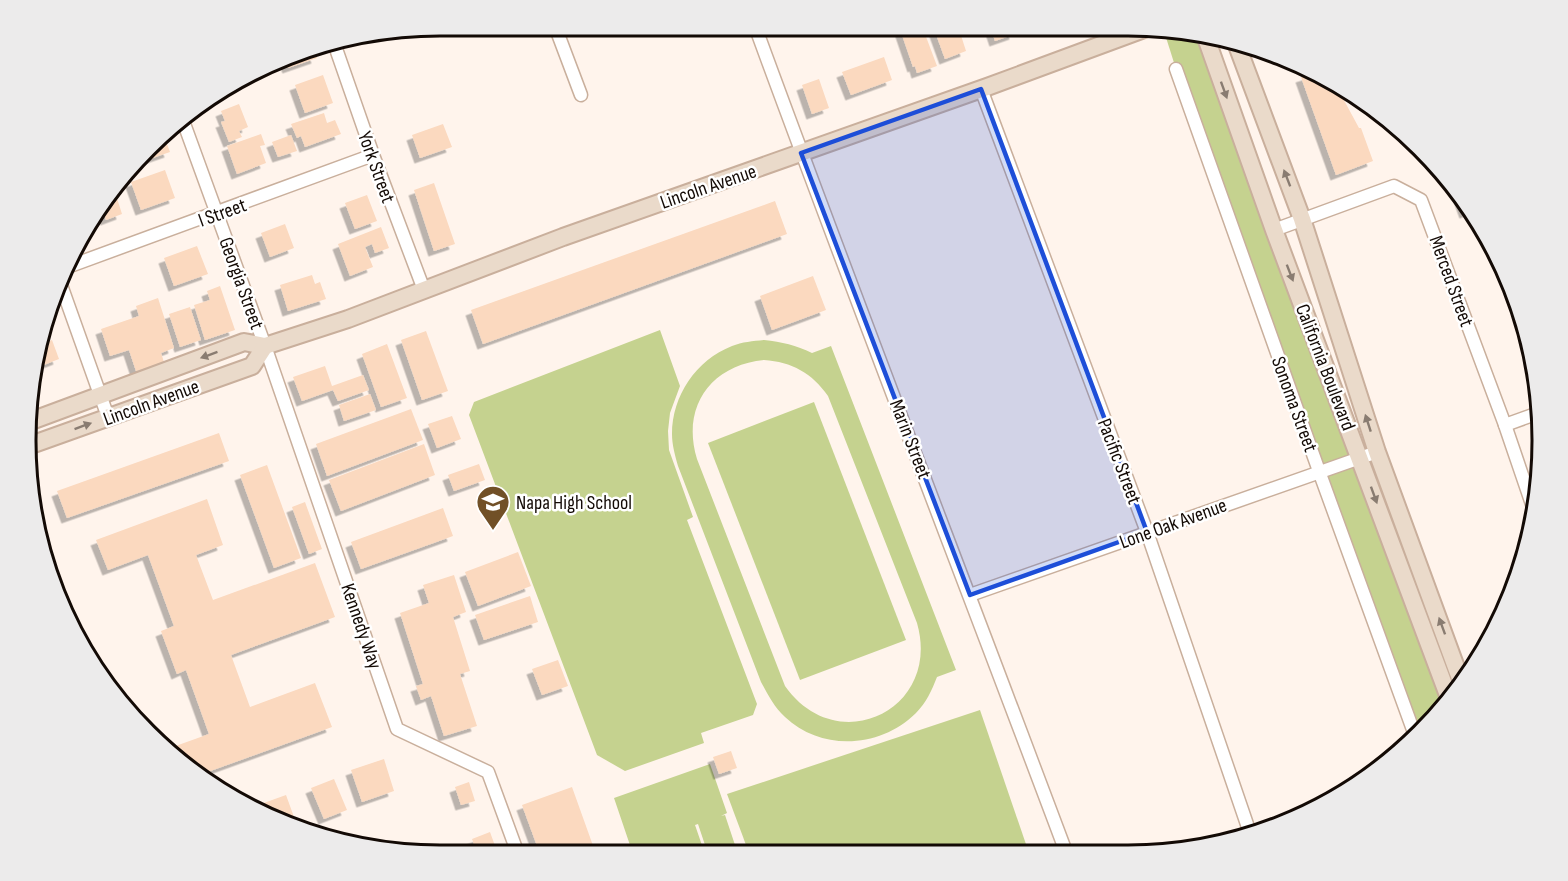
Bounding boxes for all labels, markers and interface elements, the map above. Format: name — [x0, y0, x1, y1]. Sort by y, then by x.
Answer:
one-way arrow — [1220, 81, 1230, 99]
street label: York Street — [352, 128, 400, 206]
street label: Lincoln Avenue — [657, 159, 760, 215]
one-way arrow — [1282, 169, 1292, 187]
street label: I Street — [195, 193, 250, 233]
street label: Merced Street — [1424, 233, 1479, 330]
street label: Georgia Street — [213, 234, 269, 333]
one-way arrow — [1286, 264, 1296, 282]
street label: California Boulevard — [1290, 301, 1360, 434]
one-way arrow — [200, 351, 218, 361]
street label: Sonoma Street — [1266, 353, 1322, 455]
street label: Lincoln Avenue — [100, 375, 203, 431]
street label: Marin Street — [884, 396, 936, 482]
one-way arrow — [1362, 414, 1372, 432]
street label: Pacific Street — [1092, 415, 1146, 508]
one-way arrow — [74, 421, 92, 430]
school or university icon: Napa High School — [475, 484, 511, 531]
one-way arrow — [1369, 486, 1379, 504]
place label: Napa High School — [516, 491, 632, 515]
street label: Lone Oak Avenue — [1116, 493, 1230, 554]
street label: Kennedy Way — [335, 580, 387, 673]
one-way arrow — [1436, 617, 1446, 635]

